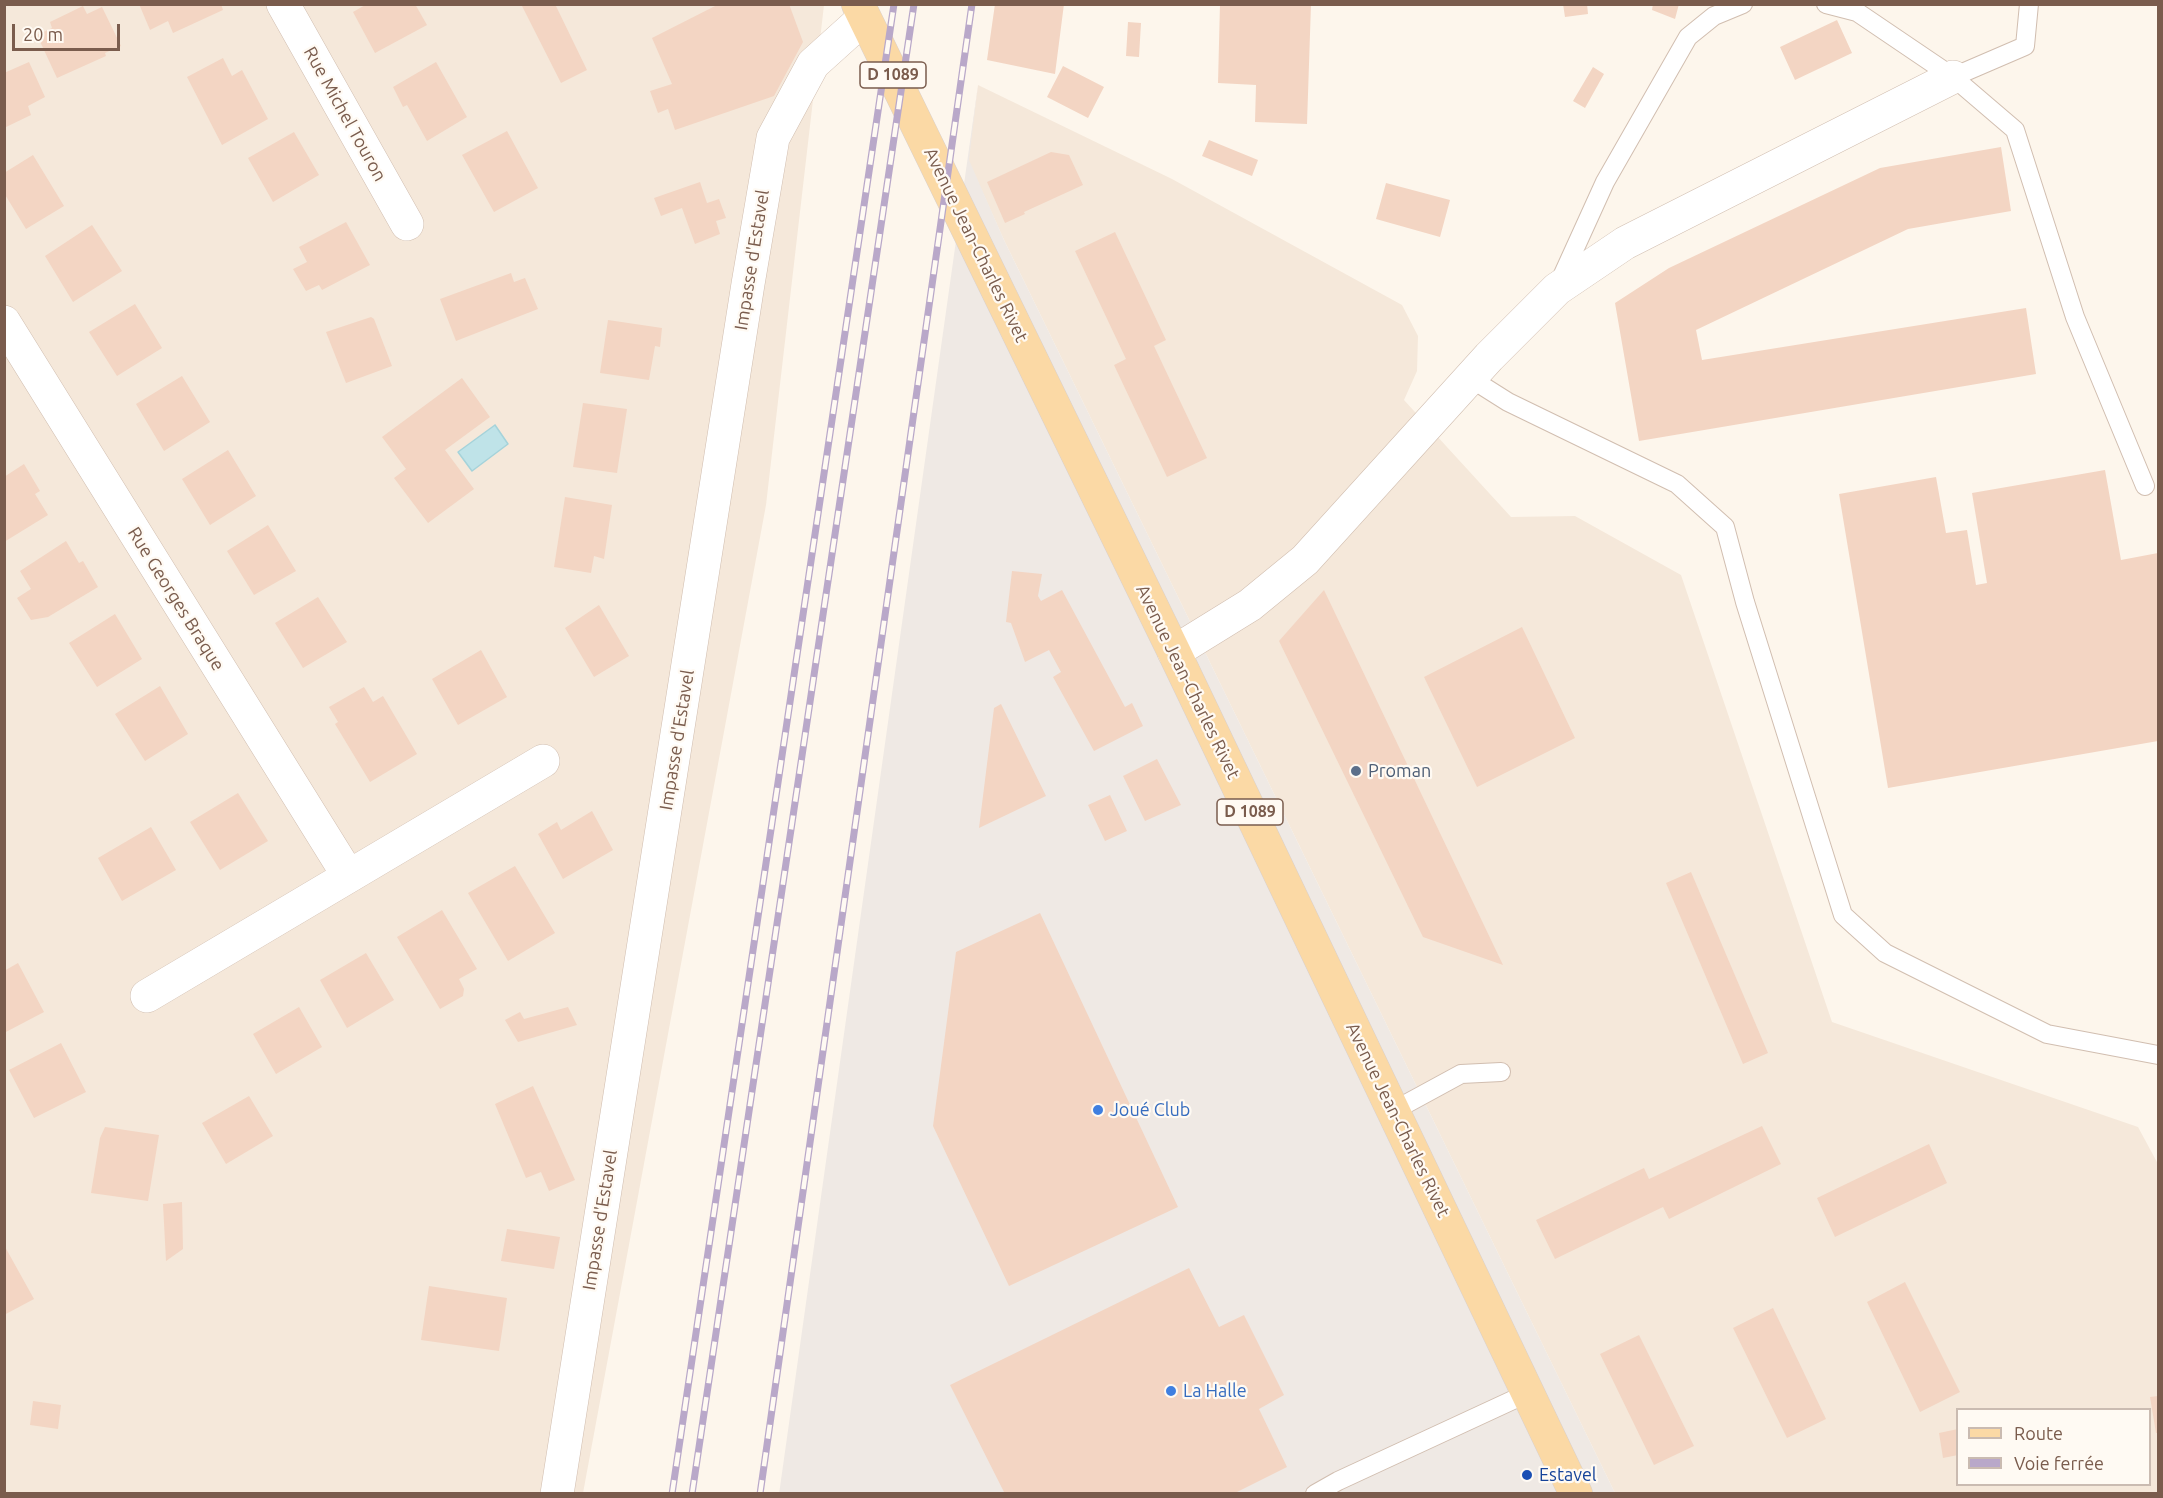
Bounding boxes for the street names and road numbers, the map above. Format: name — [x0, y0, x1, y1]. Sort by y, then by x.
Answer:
street label: Rue Michel Touron — [299, 43, 391, 185]
road number: D 1089 — [860, 62, 926, 88]
street label: Avenue Jean-Charles Rivet — [919, 144, 1033, 346]
street label: Impasse d'Estavel — [730, 188, 774, 332]
street label: Rue Georges Braque — [123, 523, 229, 675]
street label: Avenue Jean-Charles Rivet — [1131, 581, 1245, 783]
street label: Impasse d'Estavel — [655, 668, 699, 812]
road number: D 1089 — [1217, 799, 1283, 825]
street label: Avenue Jean-Charles Rivet — [1341, 1019, 1455, 1221]
street label: Impasse d'Estavel — [578, 1148, 622, 1292]

